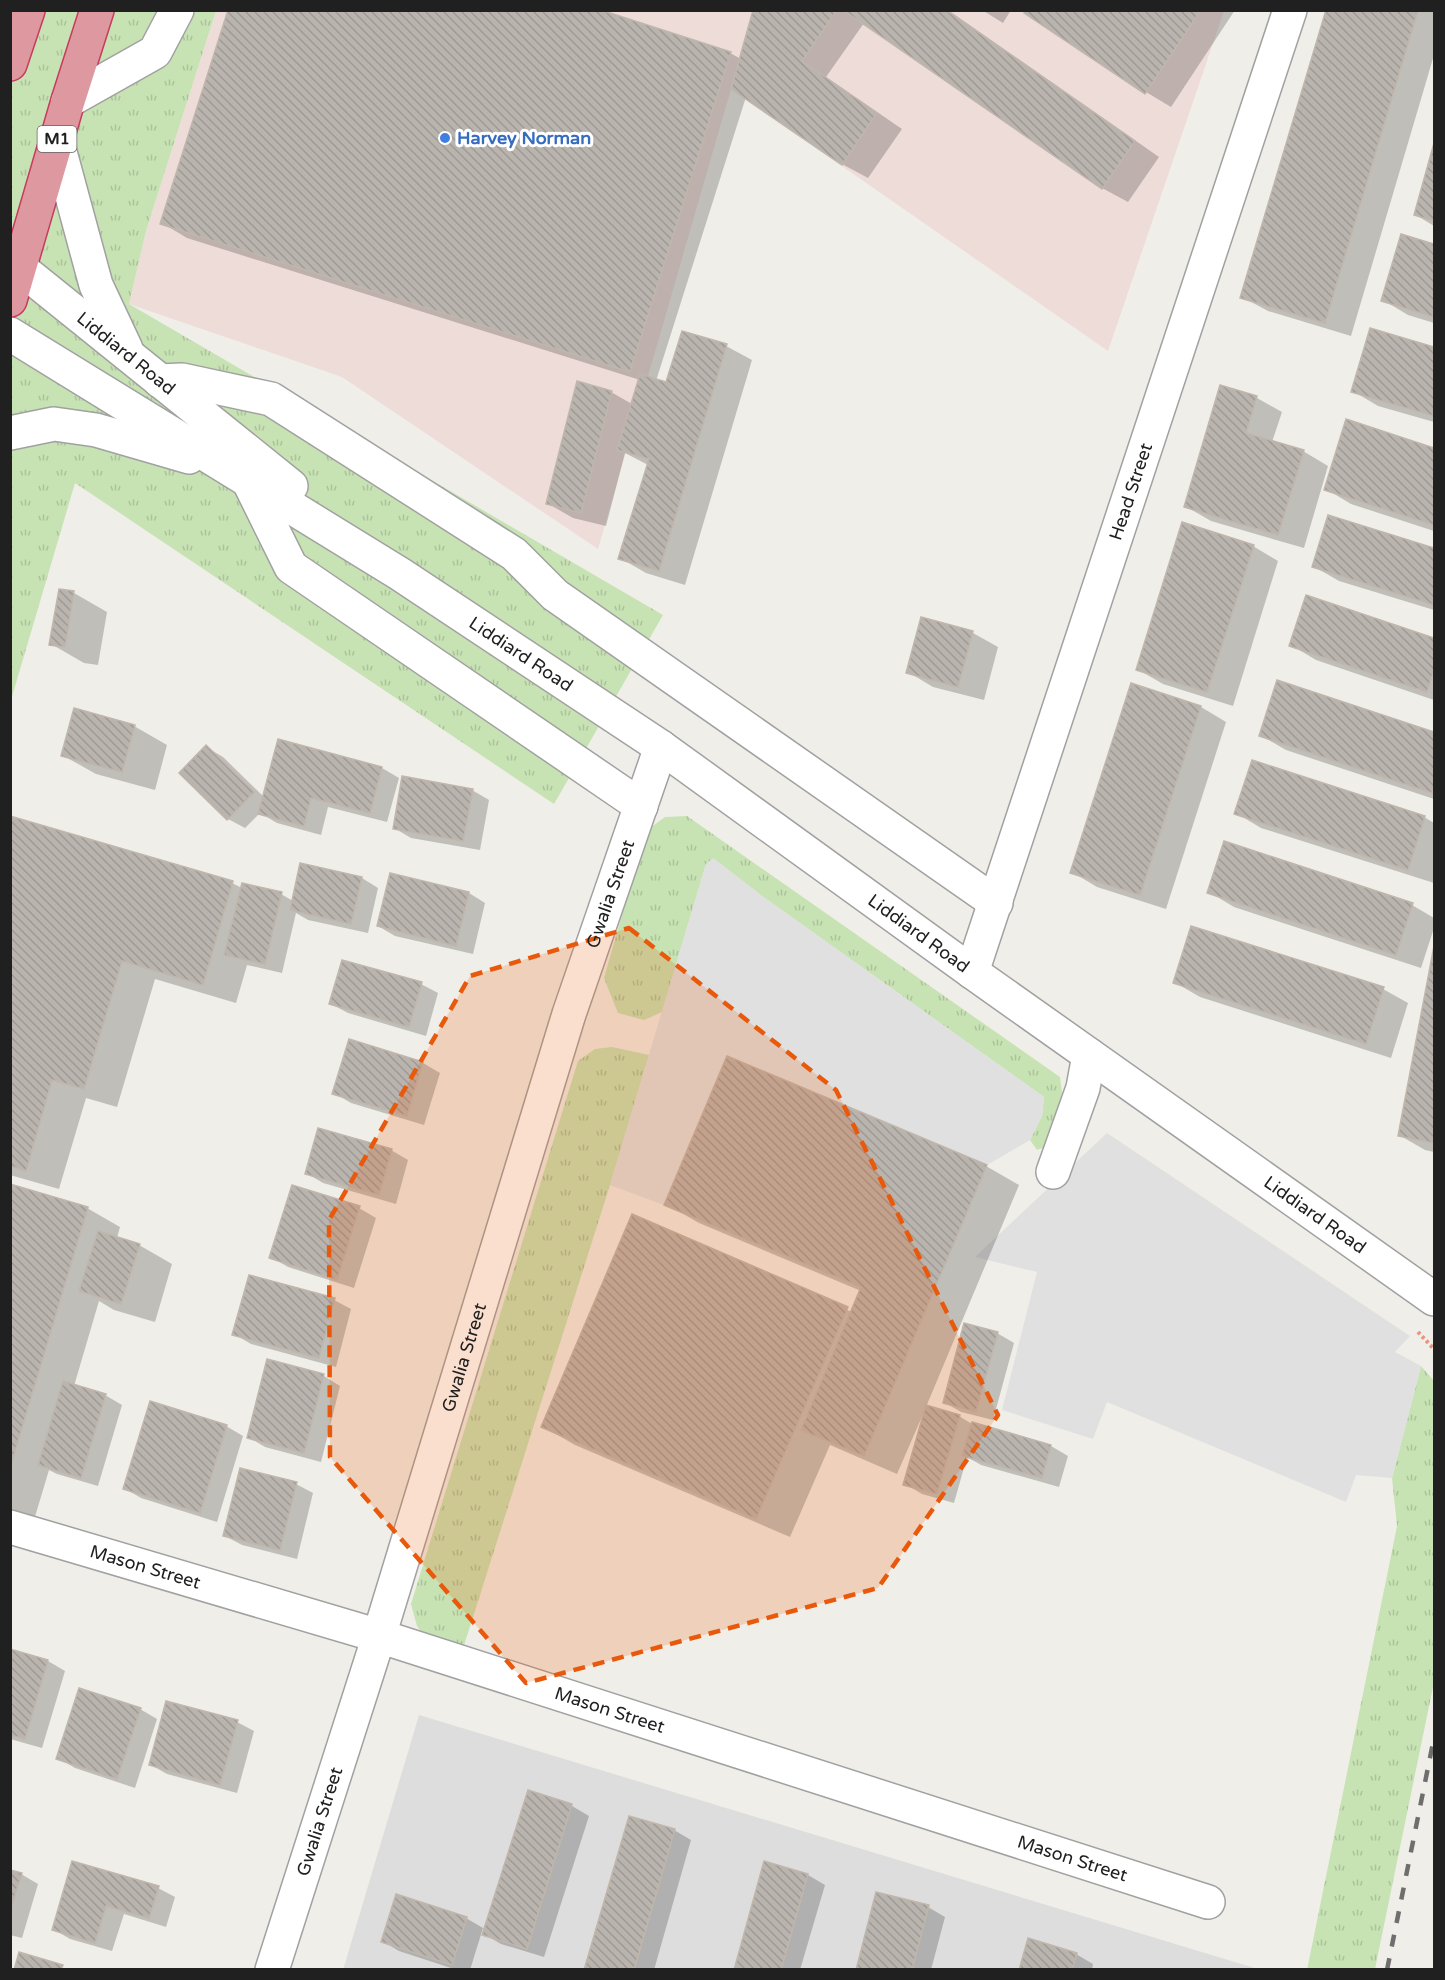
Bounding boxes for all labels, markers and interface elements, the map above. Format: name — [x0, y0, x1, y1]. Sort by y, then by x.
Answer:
road number: M1 — [38, 126, 76, 152]
place label: Harvey Norman — [457, 127, 591, 149]
marker: Harvey Norman — [438, 131, 452, 145]
street label: Liddiard Road — [72, 307, 180, 399]
street label: Head Street — [1104, 440, 1157, 543]
street label: Liddiard Road — [465, 612, 577, 697]
street label: Gwalia Street — [582, 837, 639, 951]
street label: Liddiard Road — [863, 889, 974, 977]
street label: Liddiard Road — [1260, 1171, 1370, 1258]
street label: Gwalia Street — [437, 1300, 491, 1415]
street label: Mason Street — [87, 1540, 203, 1594]
street label: Mason Street — [552, 1682, 668, 1738]
street label: Gwalia Street — [292, 1764, 347, 1879]
street label: Mason Street — [1015, 1831, 1130, 1886]

